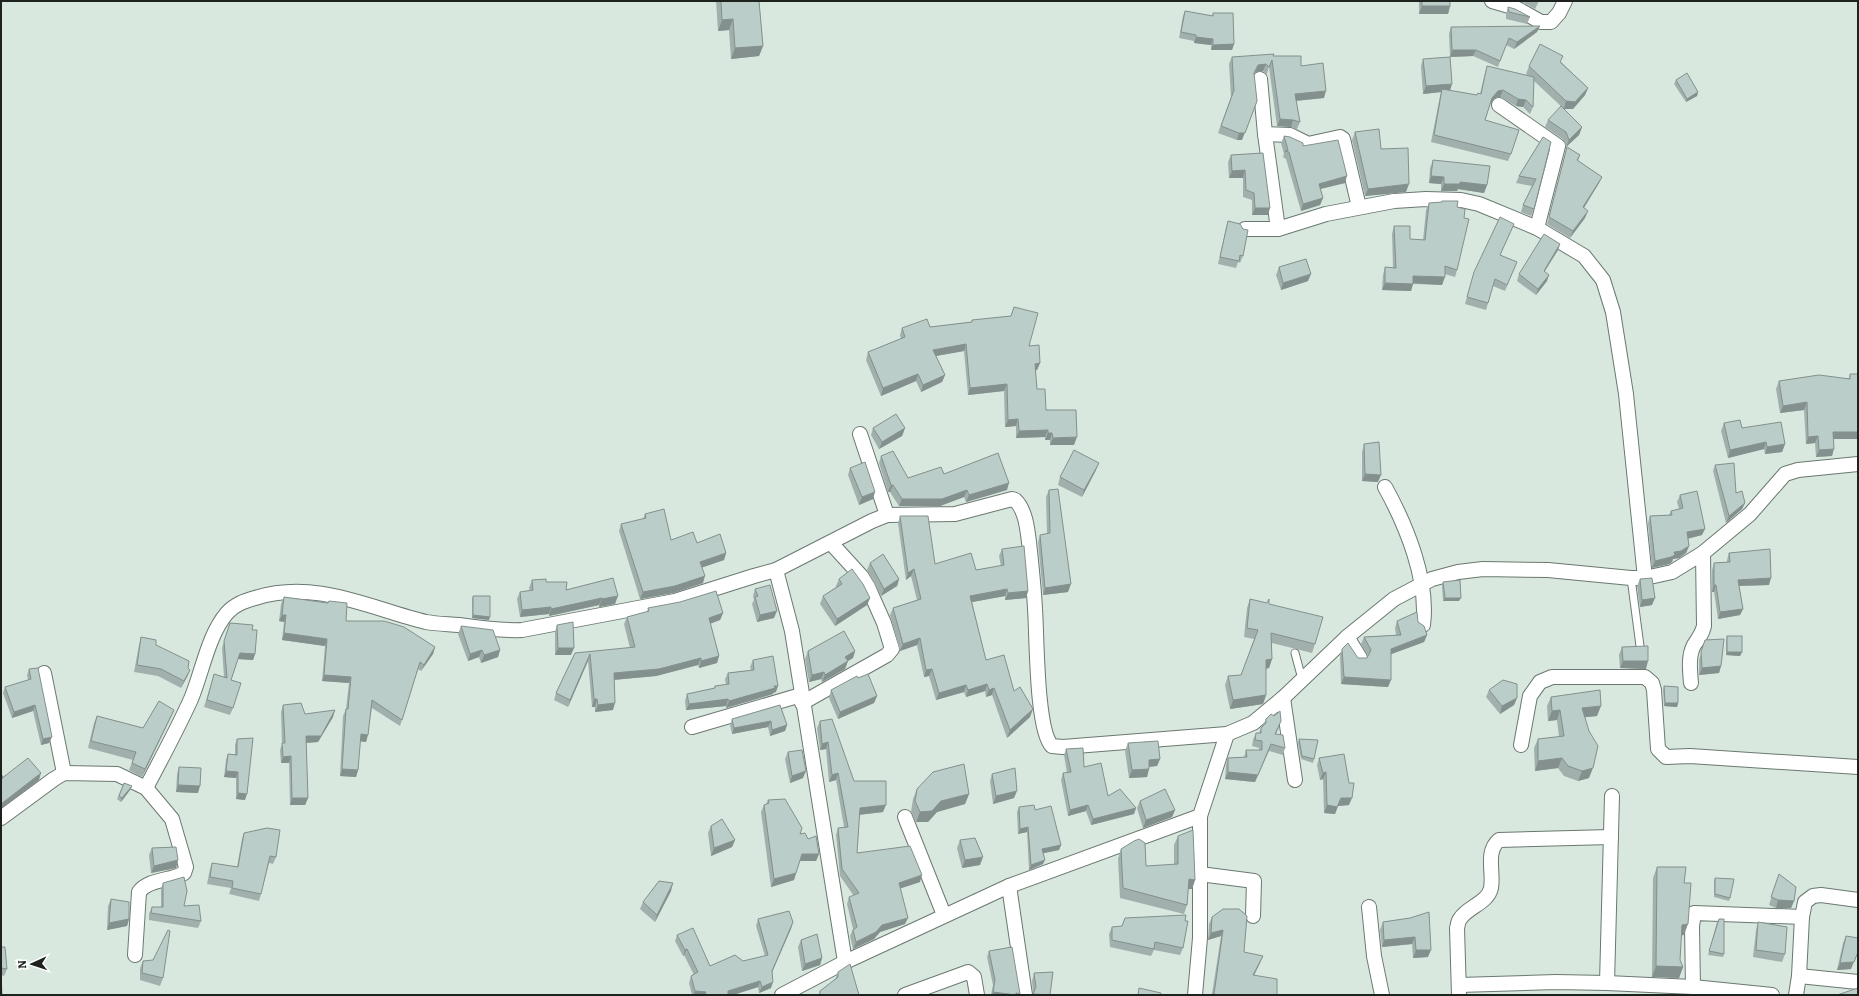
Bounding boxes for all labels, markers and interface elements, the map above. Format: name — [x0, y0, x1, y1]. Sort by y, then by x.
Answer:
north arrow — [12, 944, 52, 984]
text: N — [16, 959, 29, 969]

